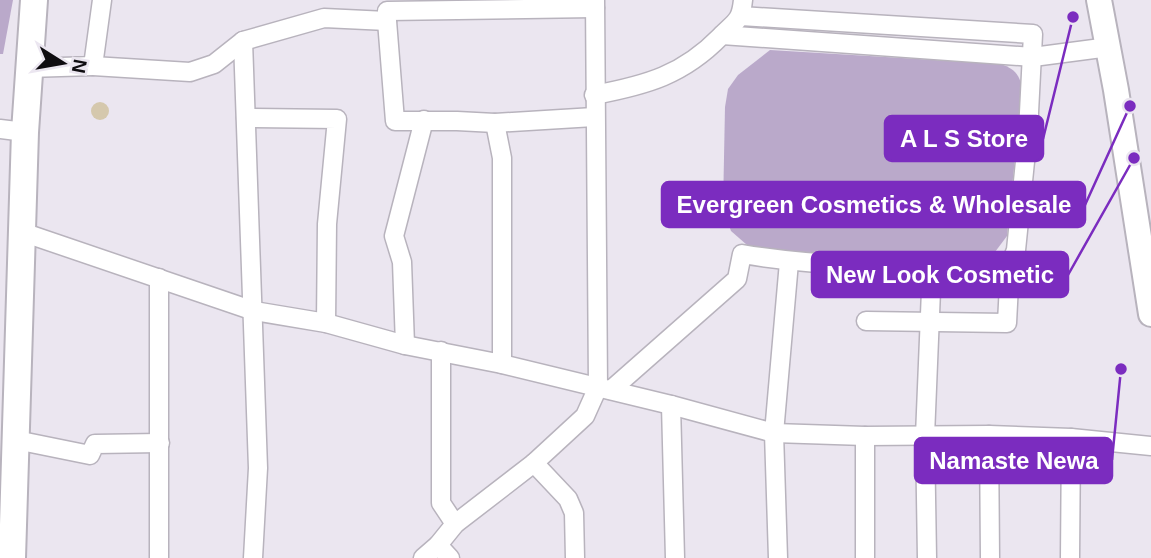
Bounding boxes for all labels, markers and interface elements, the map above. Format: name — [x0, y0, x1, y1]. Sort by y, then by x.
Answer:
north arrow — [28, 28, 98, 98]
text: N — [68, 57, 91, 75]
callout: A L S Store — [885, 116, 1043, 161]
text: A L S Store — [900, 125, 1028, 152]
callout: Evergreen Cosmetics & Wholesale — [662, 182, 1085, 227]
text: Evergreen Cosmetics & Wholesale — [677, 191, 1071, 218]
callout: New Look Cosmetic — [812, 252, 1068, 297]
text: New Look Cosmetic — [826, 261, 1054, 288]
callout: Namaste Newa — [915, 438, 1112, 483]
text: Namaste Newa — [929, 447, 1099, 474]

